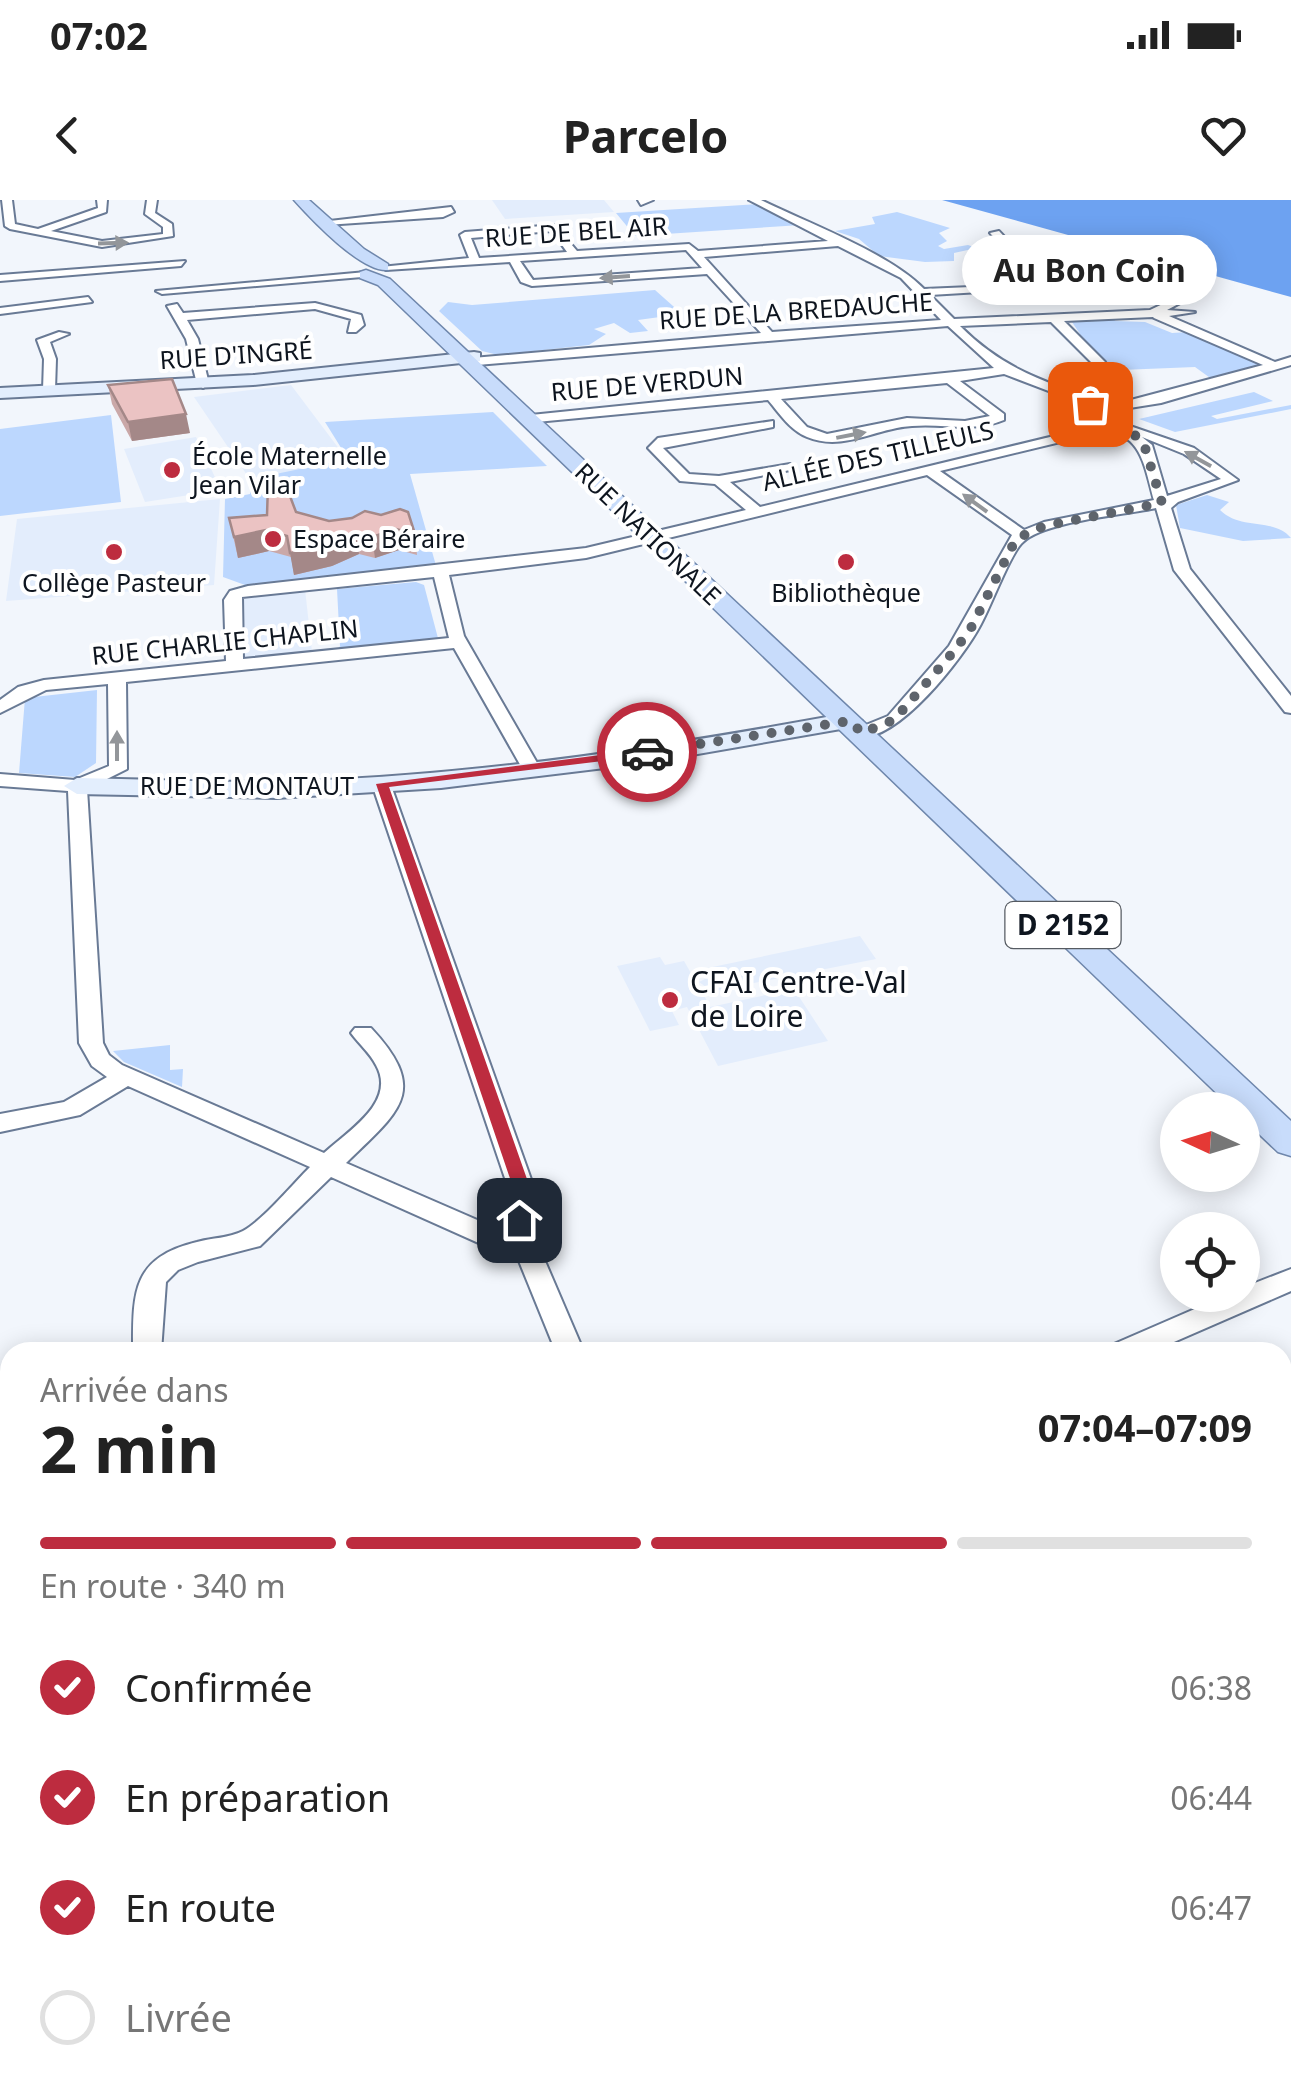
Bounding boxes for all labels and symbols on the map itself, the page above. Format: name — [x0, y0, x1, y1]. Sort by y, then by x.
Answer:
street label: RUE DE BEL AIR — [484, 208, 669, 254]
one-way arrow — [98, 234, 130, 250]
callout: Au Bon Coin — [962, 234, 1218, 304]
one-way arrow — [599, 269, 630, 285]
street label: RUE DE LA BREDAUCHE — [658, 283, 934, 337]
street label: RUE D'INGRÉ — [158, 332, 314, 376]
street label: RUE DE VERDUN — [549, 358, 744, 408]
pin — [1048, 362, 1133, 447]
street label: ALLÉE DES TILLEULS — [759, 412, 997, 498]
one-way arrow — [836, 426, 867, 442]
place label: École Maternelle Jean Vilar — [190, 438, 387, 501]
one-way arrow — [1184, 451, 1213, 468]
street label: RUE NATIONALE — [568, 455, 729, 612]
marker: École Maternelle Jean Vilar — [161, 459, 183, 481]
one-way arrow — [962, 494, 988, 514]
place label: Espace Béraire — [293, 521, 465, 555]
marker: Espace Béraire — [262, 528, 284, 550]
marker: Collège Pasteur — [103, 541, 125, 563]
marker: Bibliothèque — [835, 551, 857, 573]
place label: Collège Pasteur — [22, 565, 206, 599]
place label: Bibliothèque — [771, 575, 921, 609]
street label: RUE CHARLIE CHAPLIN — [90, 610, 360, 672]
courier — [597, 702, 697, 802]
one-way arrow — [109, 729, 125, 761]
street label: RUE DE MONTAUT — [140, 768, 354, 802]
road number: D 2152 — [1006, 902, 1120, 948]
place label: CFAI Centre-Val de Loire — [690, 961, 907, 1036]
marker: CFAI Centre-Val de Loire — [659, 989, 681, 1011]
north arrow — [1160, 1092, 1260, 1192]
pin — [477, 1178, 562, 1263]

